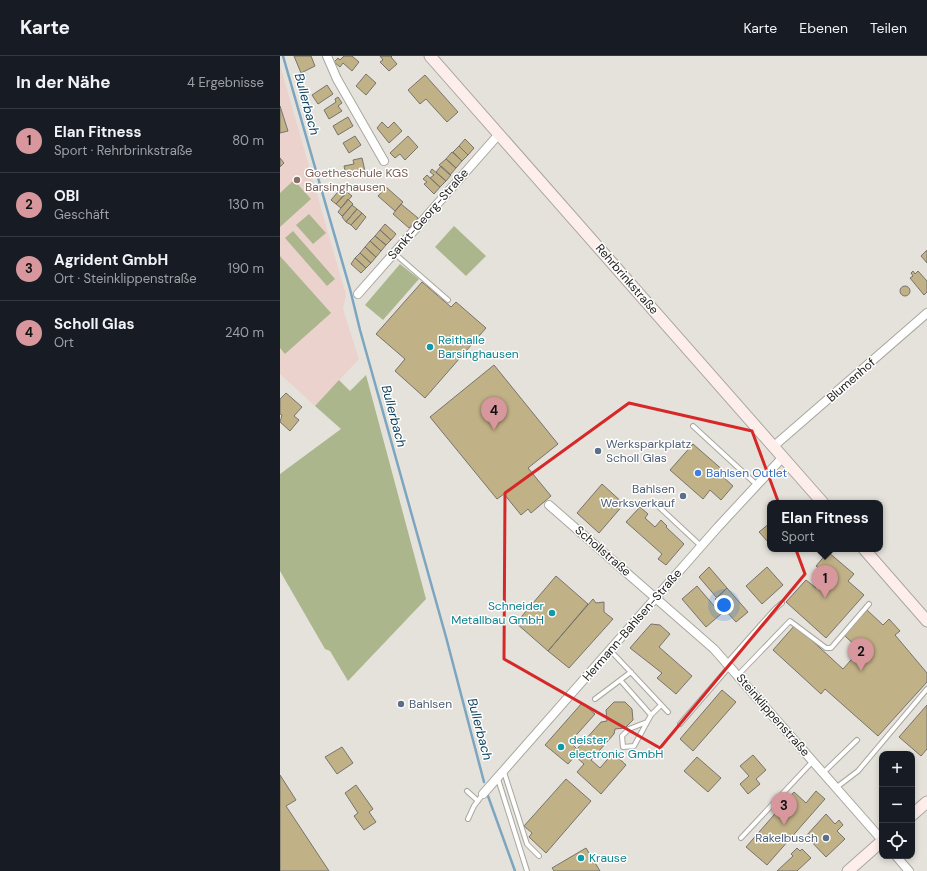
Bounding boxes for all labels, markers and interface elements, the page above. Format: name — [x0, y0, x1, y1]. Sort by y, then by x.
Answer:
text: Karte — [20, 15, 70, 40]
text: Karte — [743, 19, 777, 37]
text: Ebenen — [799, 19, 848, 37]
text: Teilen — [870, 19, 907, 37]
text: In der Nähe — [16, 71, 111, 93]
water label: Bullerbach — [291, 71, 323, 137]
text: 4 Ergebnisse — [187, 74, 264, 91]
text: Elan Fitness — [54, 122, 142, 142]
text: 1 — [27, 132, 31, 149]
text: 80 m — [232, 132, 264, 149]
text: Sport · Rehrbrinkstraße — [54, 142, 193, 159]
place label: Goetheschule KGS Barsinghausen — [305, 165, 408, 195]
street label: Sankt-Georg-Straße — [384, 165, 472, 263]
marker: Goetheschule KGS Barsinghausen — [292, 175, 302, 185]
text: OBI — [54, 186, 79, 206]
text: 2 — [25, 196, 33, 213]
text: 130 m — [228, 196, 264, 213]
text: Geschäft — [54, 206, 109, 223]
street label: Rehrbrinkstraße — [592, 240, 662, 318]
text: Agrident GmbH — [54, 250, 168, 270]
text: 3 — [25, 260, 33, 277]
text: 190 m — [228, 260, 264, 277]
text: Ort · Steinklippenstraße — [54, 270, 197, 287]
text: Scholl Glas — [54, 314, 135, 334]
text: 4 — [25, 324, 33, 341]
text: 240 m — [225, 324, 264, 341]
place label: Reithalle Barsinghausen — [438, 332, 519, 362]
text: Ort — [54, 334, 74, 351]
marker: Reithalle Barsinghausen — [425, 342, 435, 352]
street label: Blumenhof — [823, 355, 879, 405]
water label: Bullerbach — [378, 383, 410, 449]
pin: 4 — [481, 397, 507, 430]
place label: Werksparkplatz Scholl Glas — [606, 436, 691, 466]
marker: Werksparkplatz Scholl Glas — [593, 446, 603, 456]
place label: Bahlsen Outlet — [706, 465, 787, 481]
marker: Bahlsen Outlet — [693, 468, 703, 478]
place label: Bahlsen Werksverkauf — [601, 481, 675, 511]
marker: Bahlsen Werksverkauf — [678, 491, 688, 501]
popup — [767, 500, 883, 552]
text: Elan Fitness — [781, 508, 869, 528]
street label: Schollstraße — [572, 522, 634, 580]
text: Sport — [781, 528, 815, 545]
street label: Hermann-Bahlsen-Straße — [579, 565, 685, 684]
pin: 1 — [812, 565, 838, 598]
your location — [714, 595, 734, 615]
place label: Schneider Metallbau GmbH — [451, 598, 545, 628]
marker: Schneider Metallbau GmbH — [547, 608, 557, 618]
pin: 2 — [848, 638, 874, 671]
street label: Steinklippenstraße — [733, 670, 813, 760]
place label: Bahlsen — [409, 696, 452, 712]
water label: Bullerbach — [464, 696, 496, 762]
marker: Bahlsen — [396, 699, 406, 709]
place label: deister electronic GmbH — [569, 732, 663, 762]
marker: deister electronic GmbH — [556, 742, 566, 752]
map controls — [879, 751, 915, 859]
button: + — [879, 751, 915, 787]
button: − — [879, 787, 915, 823]
pin: 3 — [771, 792, 797, 825]
button: locate — [879, 823, 915, 859]
place label: Rakelbusch — [755, 830, 818, 846]
marker: Rakelbusch — [821, 833, 831, 843]
place label: Krause — [589, 850, 627, 866]
marker: Krause — [576, 853, 586, 863]

